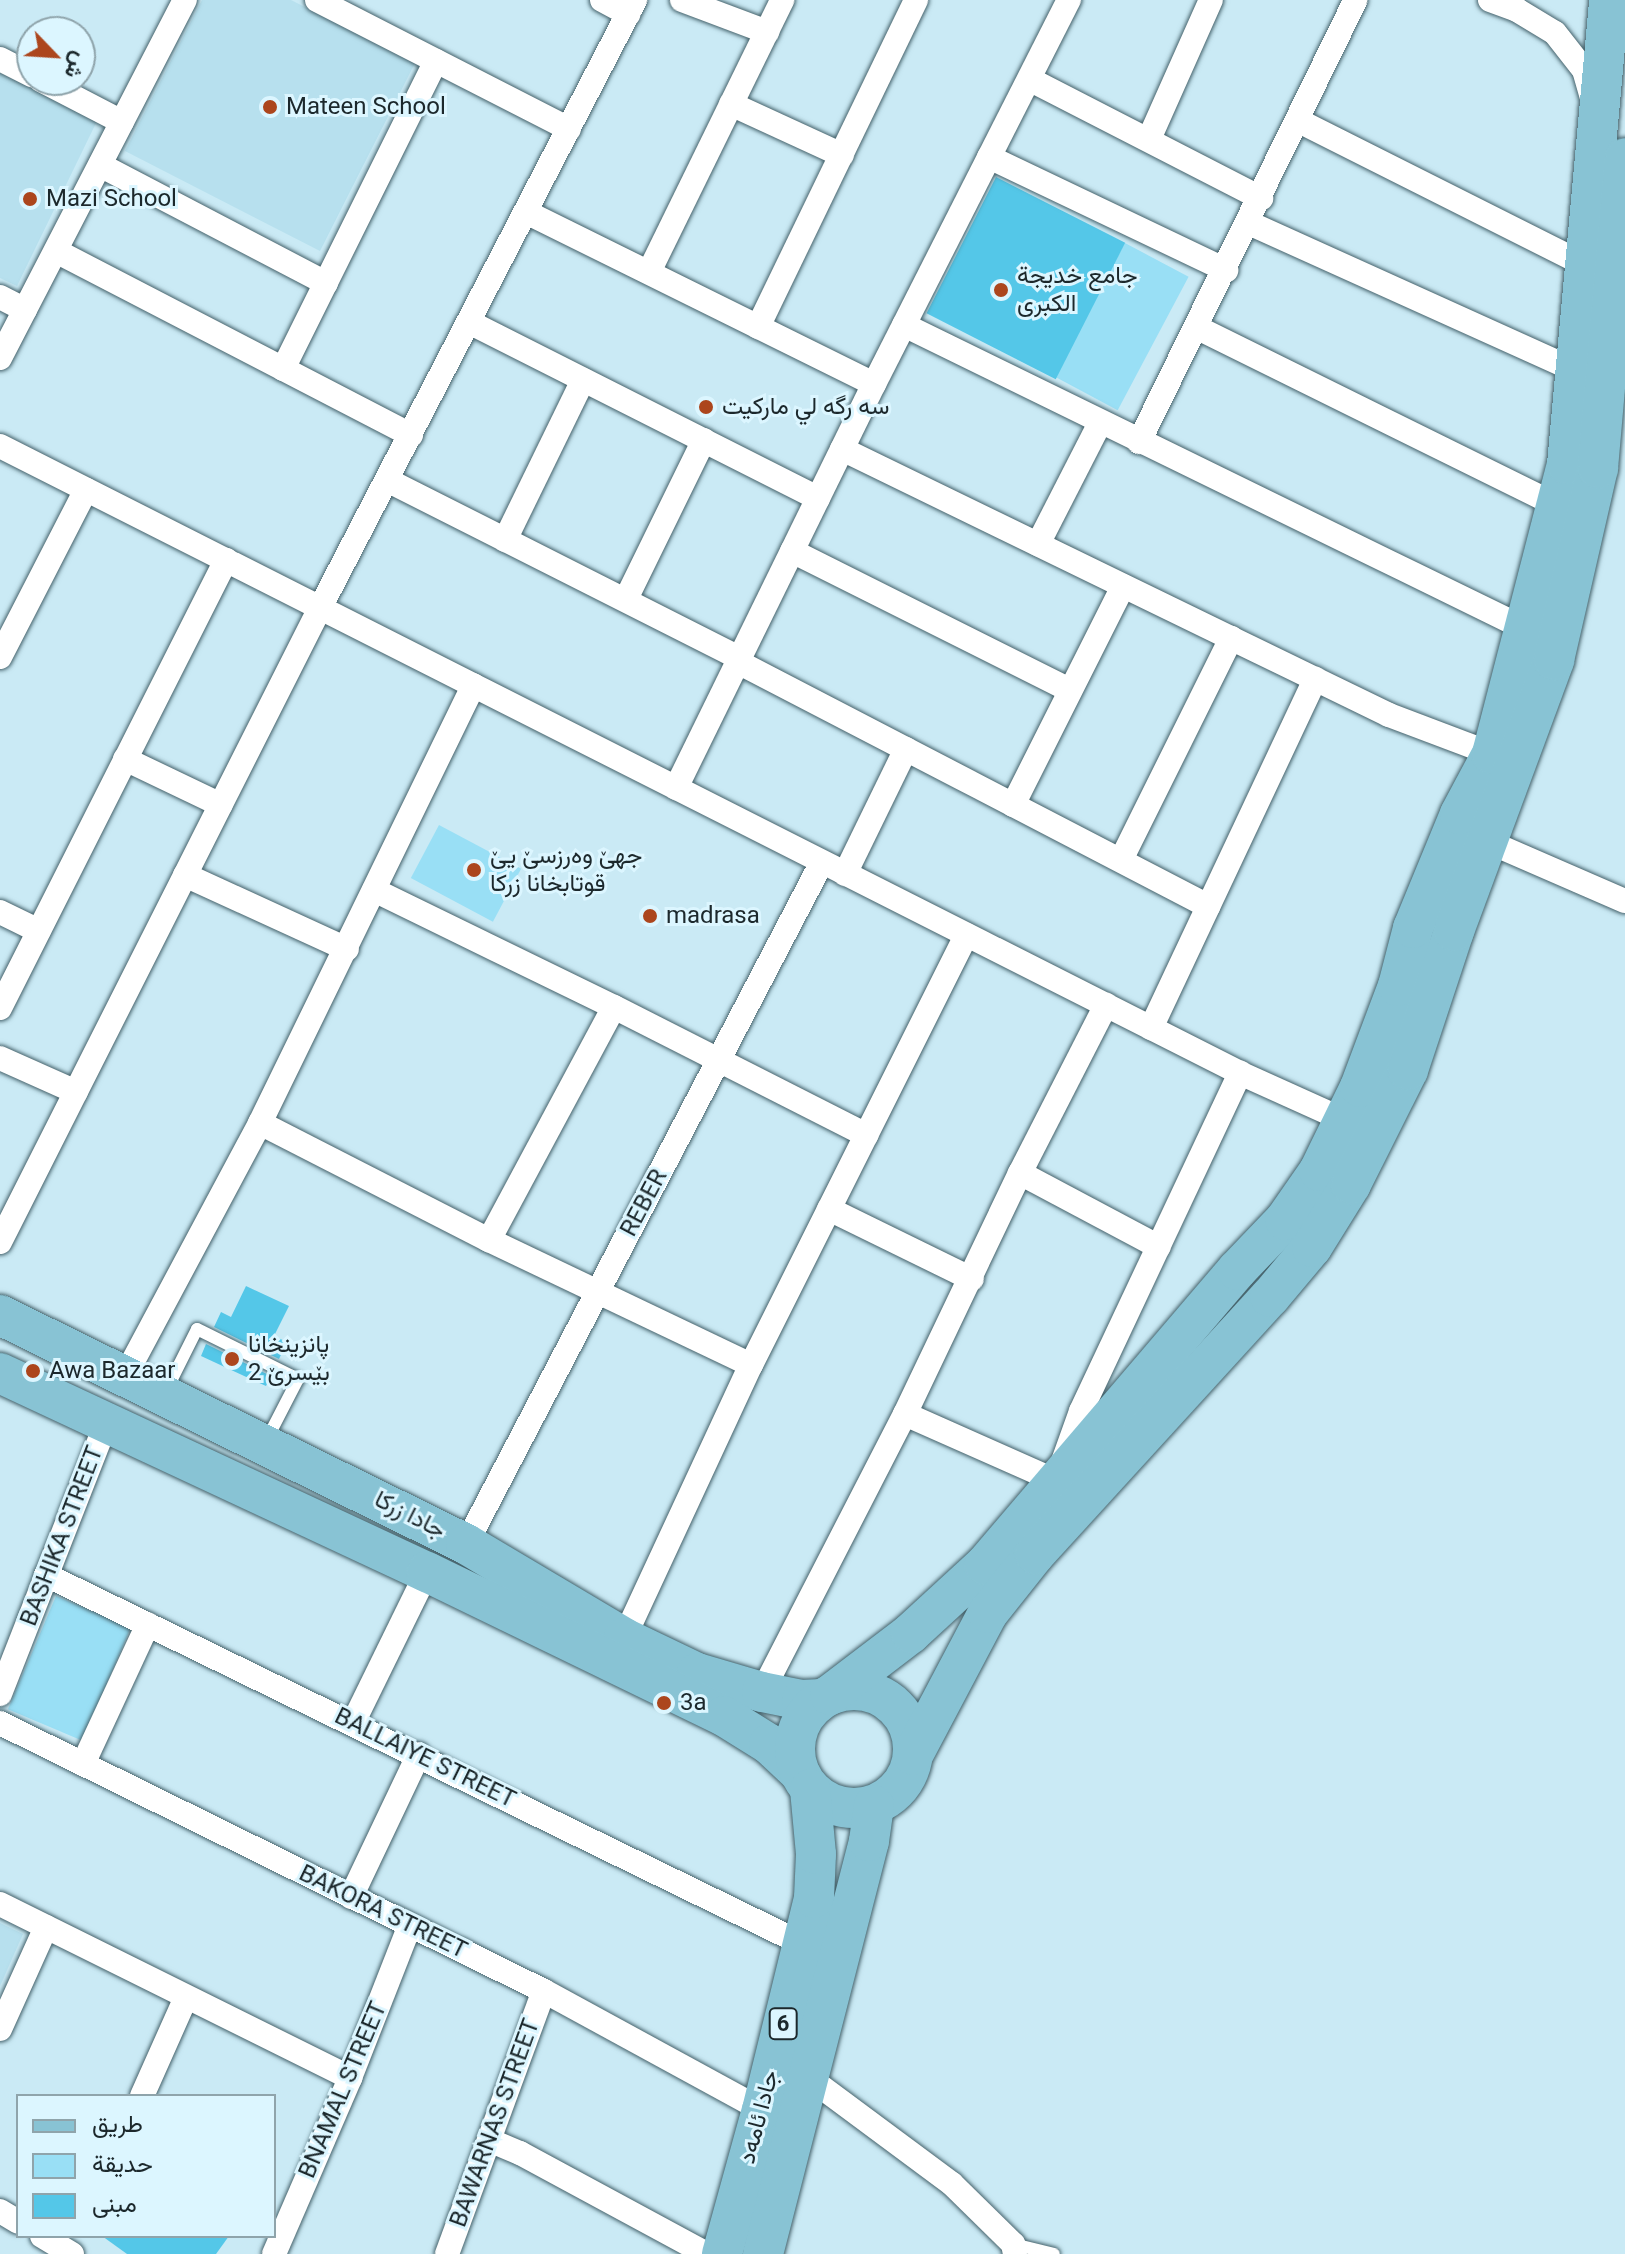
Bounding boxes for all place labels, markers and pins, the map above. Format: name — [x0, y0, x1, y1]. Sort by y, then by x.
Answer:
place label: Mateen School — [286, 93, 446, 121]
marker: Mateen School — [261, 98, 279, 116]
place label: Mazi School — [46, 185, 177, 213]
marker: Mazi School — [21, 190, 39, 208]
place label: جامع خدیجة الکبری — [1017, 262, 1138, 318]
marker: جامع خدیجة الکبری — [992, 281, 1010, 299]
place label: سه رگه لي ماركيت — [722, 393, 890, 421]
marker: سه رگه لي ماركيت — [697, 398, 715, 416]
place label: جھێ وەرزسێ یێ قوتابخانا زرکا — [490, 842, 642, 898]
marker: جھێ وەرزسێ یێ قوتابخانا زرکا — [465, 861, 483, 879]
place label: madrasa — [666, 902, 760, 930]
marker: madrasa — [641, 907, 659, 925]
place label: پانزینخانا بێسرێ 2 — [248, 1331, 330, 1387]
marker: پانزینخانا بێسرێ 2 — [223, 1350, 241, 1368]
place label: Awa Bazaar — [49, 1357, 175, 1385]
marker: Awa Bazaar — [24, 1362, 42, 1380]
place label: 3a — [680, 1689, 707, 1717]
marker: 3a — [655, 1694, 673, 1712]

